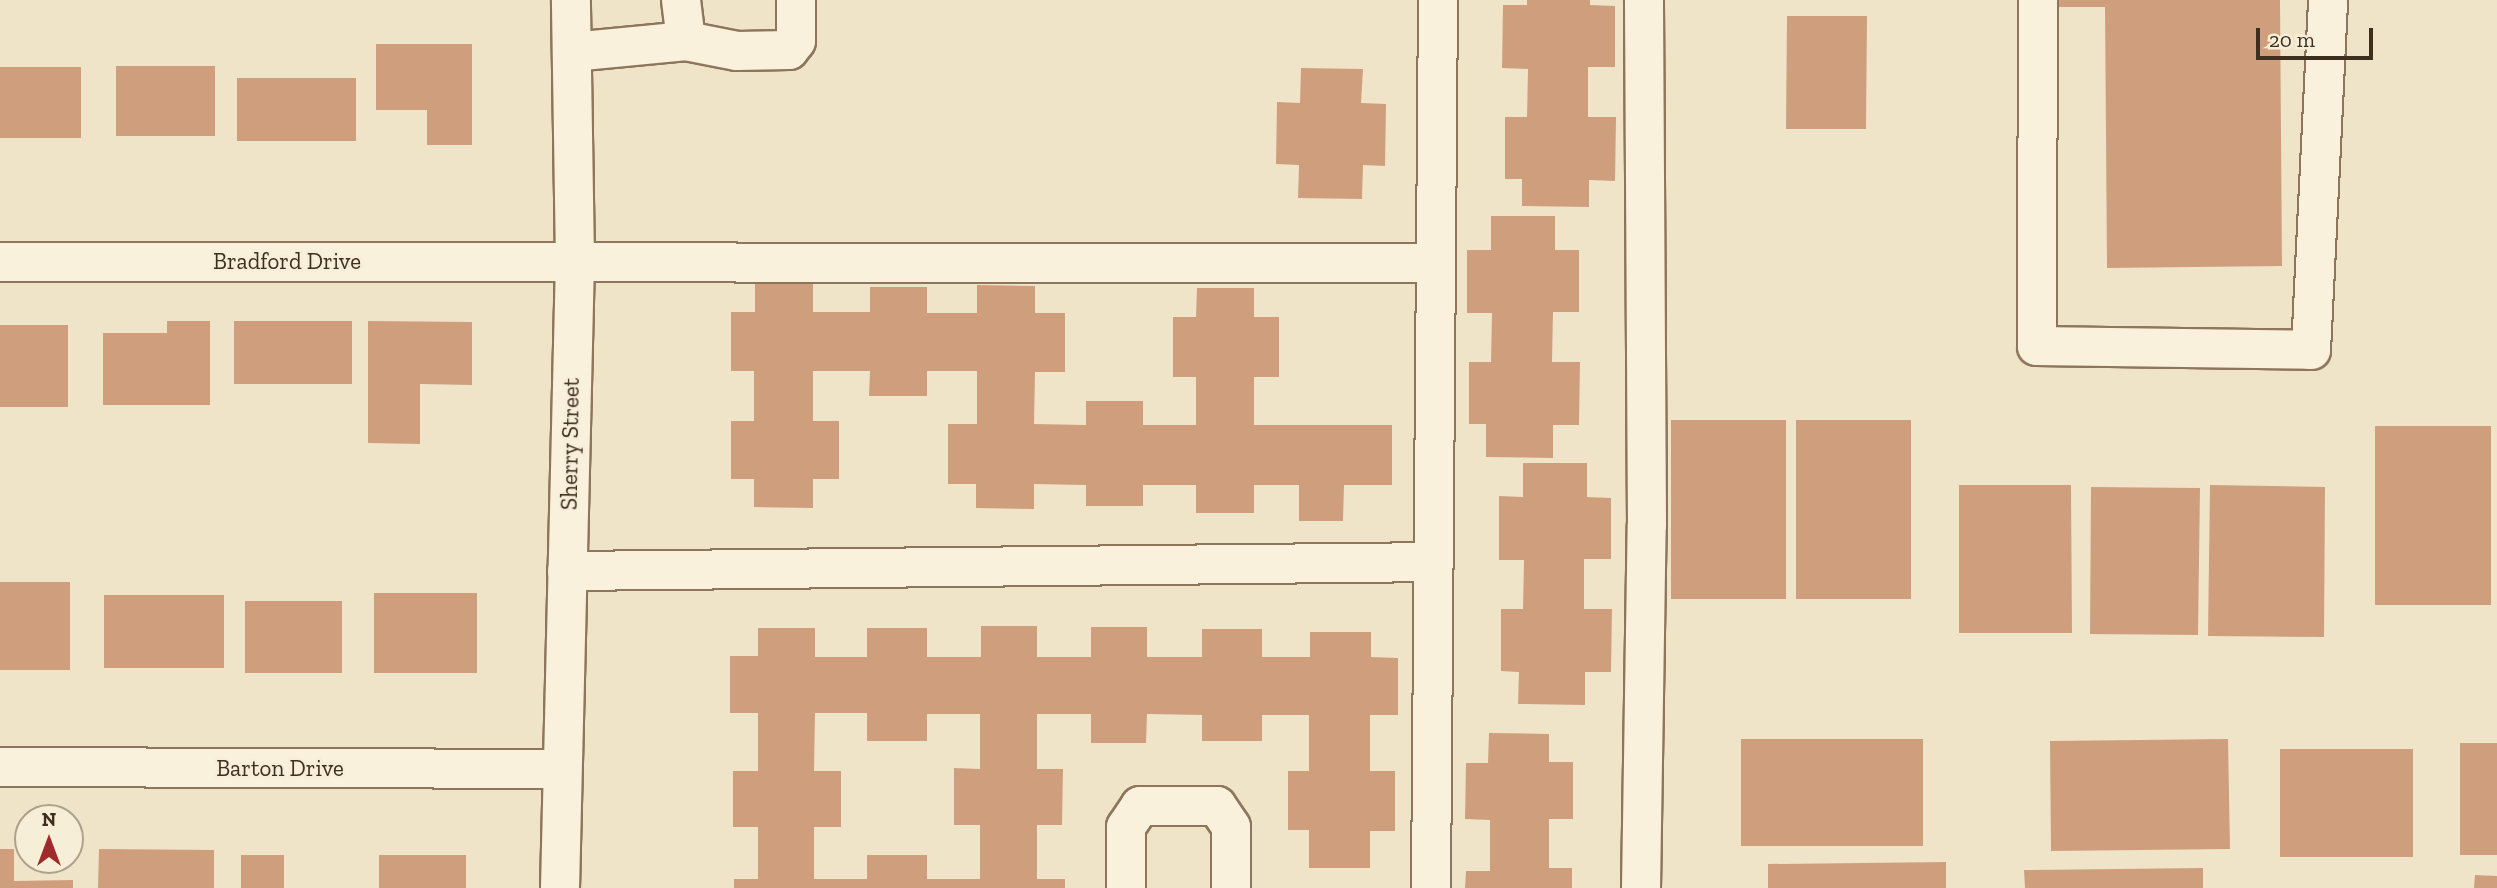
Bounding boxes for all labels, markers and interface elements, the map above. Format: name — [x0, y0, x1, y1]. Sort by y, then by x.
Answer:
scale bar — [2259, 14, 2376, 58]
text: 20 m — [2269, 27, 2315, 52]
street label: Bradford Drive — [213, 247, 361, 275]
street label: Sherry Street — [555, 377, 585, 511]
street label: Barton Drive — [216, 754, 344, 782]
north arrow — [14, 804, 84, 874]
text: N — [42, 808, 56, 831]

